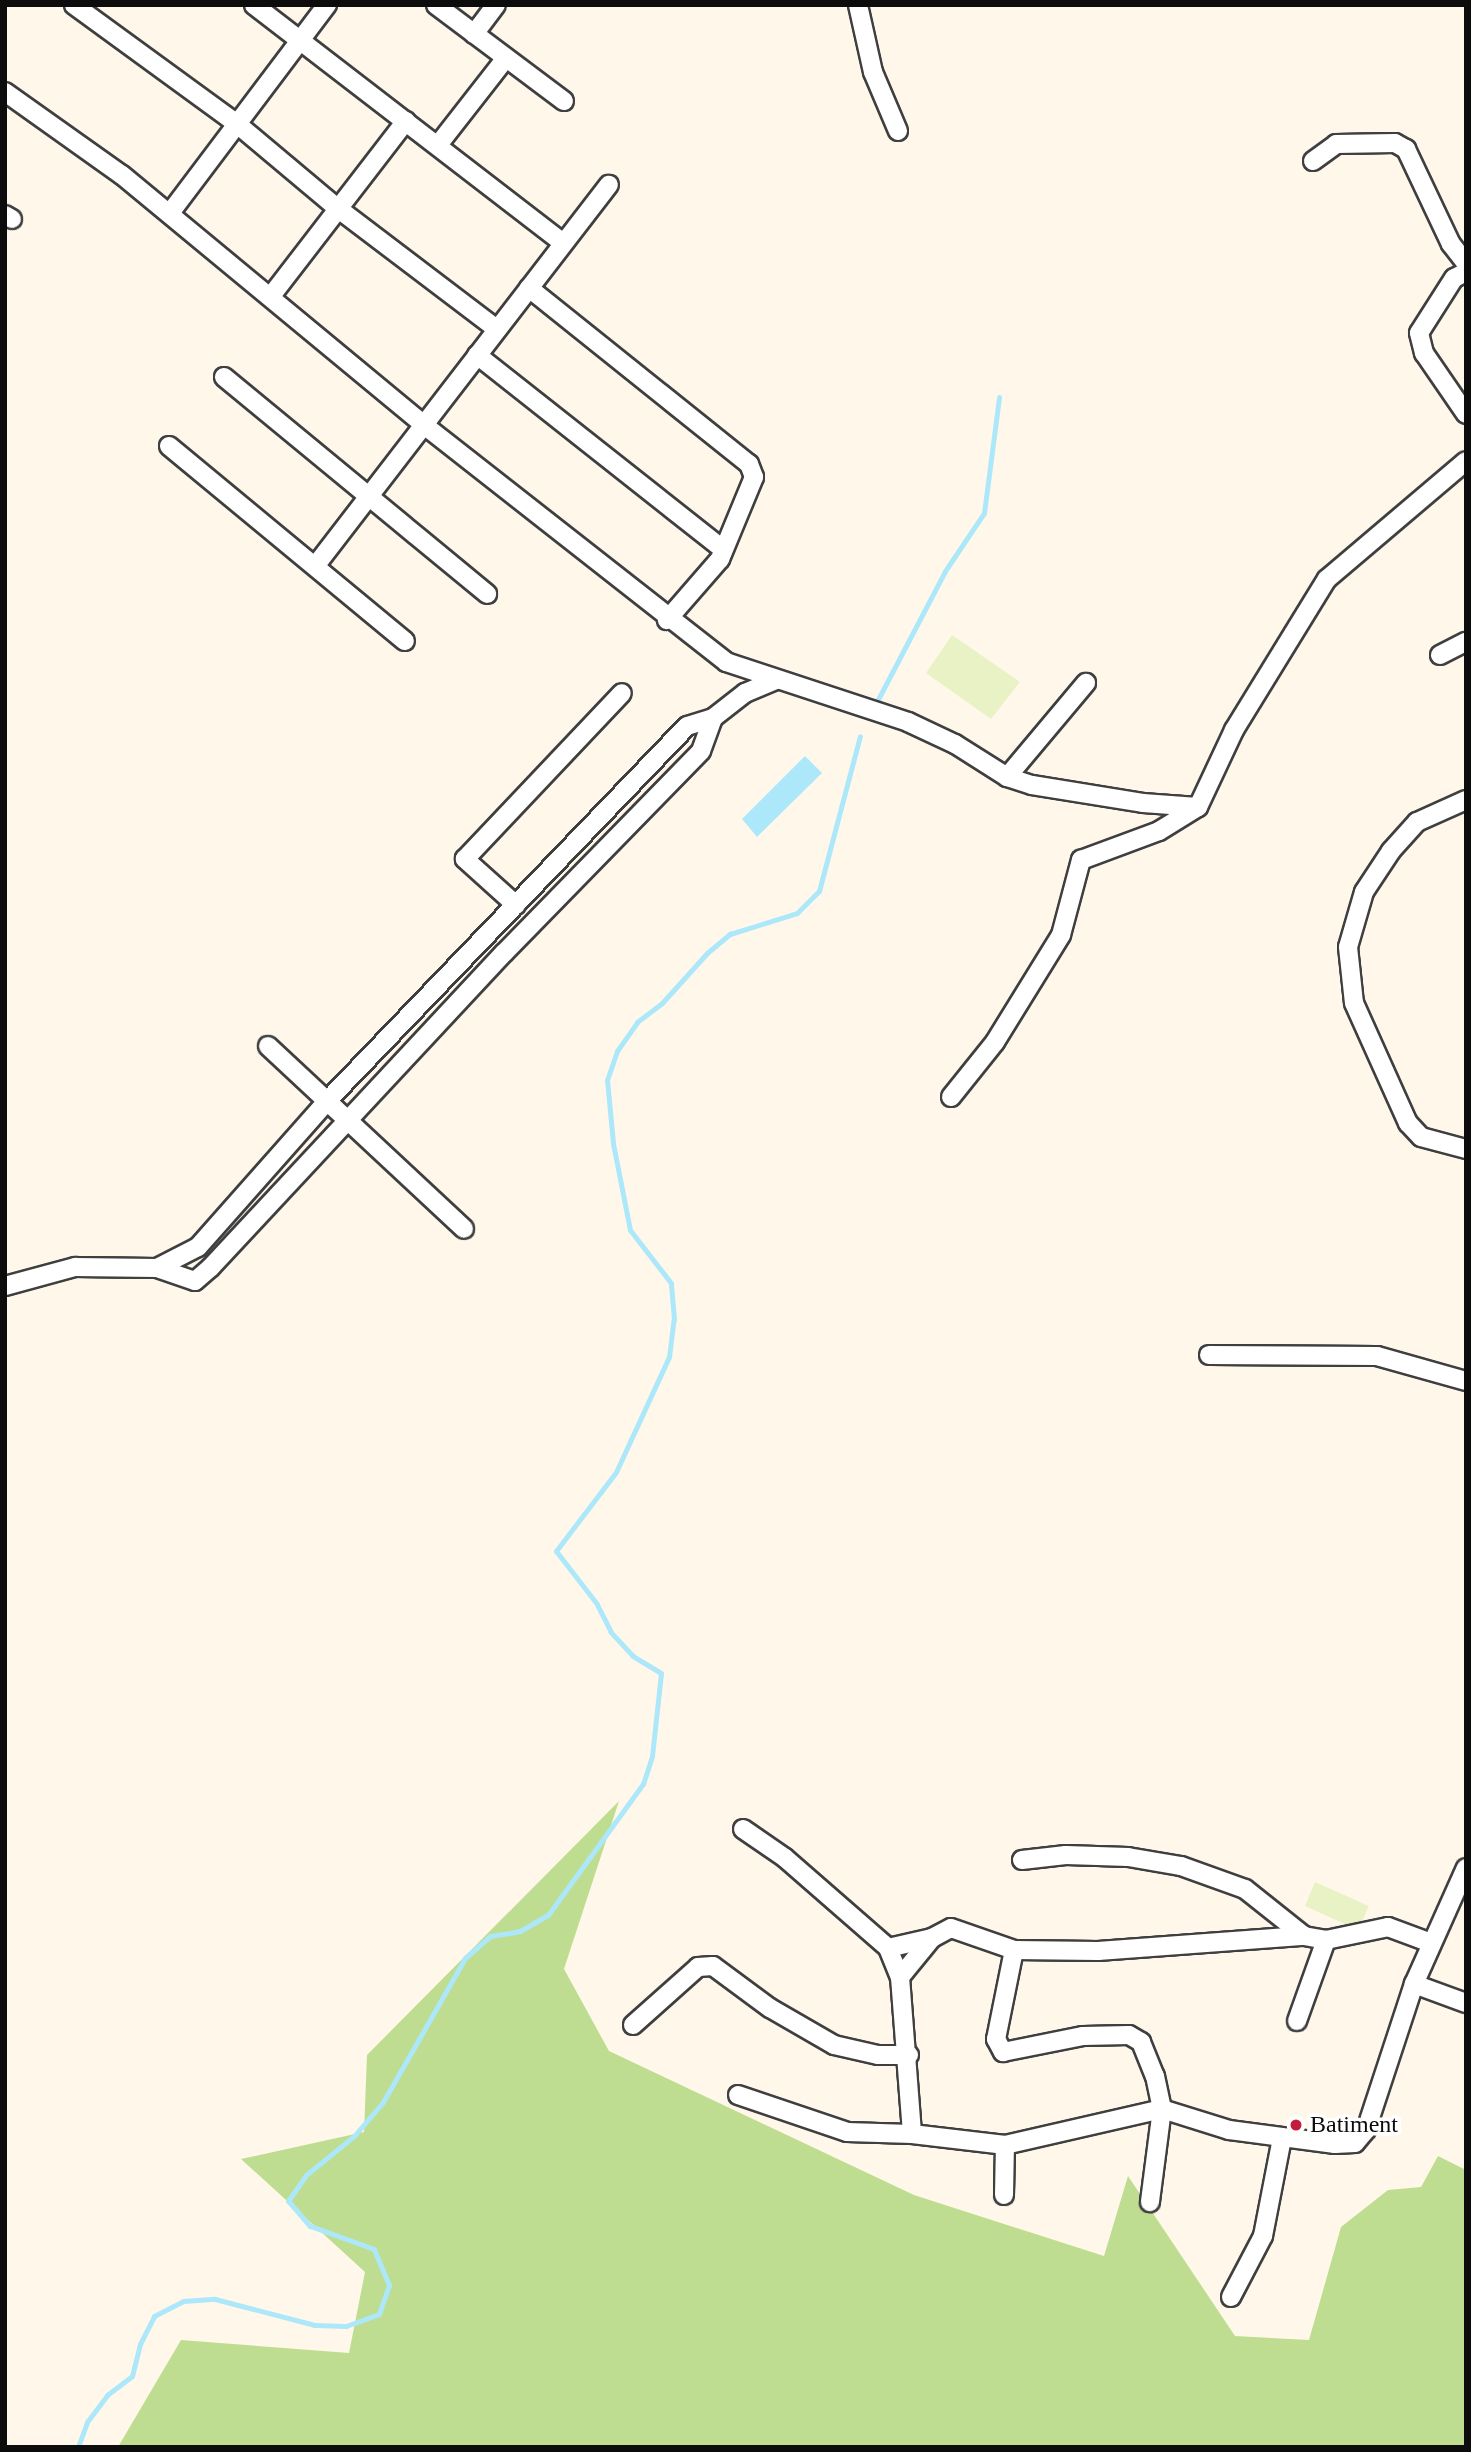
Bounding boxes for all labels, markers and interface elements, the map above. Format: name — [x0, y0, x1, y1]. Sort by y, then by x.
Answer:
place label: Batiment — [1310, 2111, 1407, 2139]
marker: Batiment — [1288, 2117, 1304, 2133]

